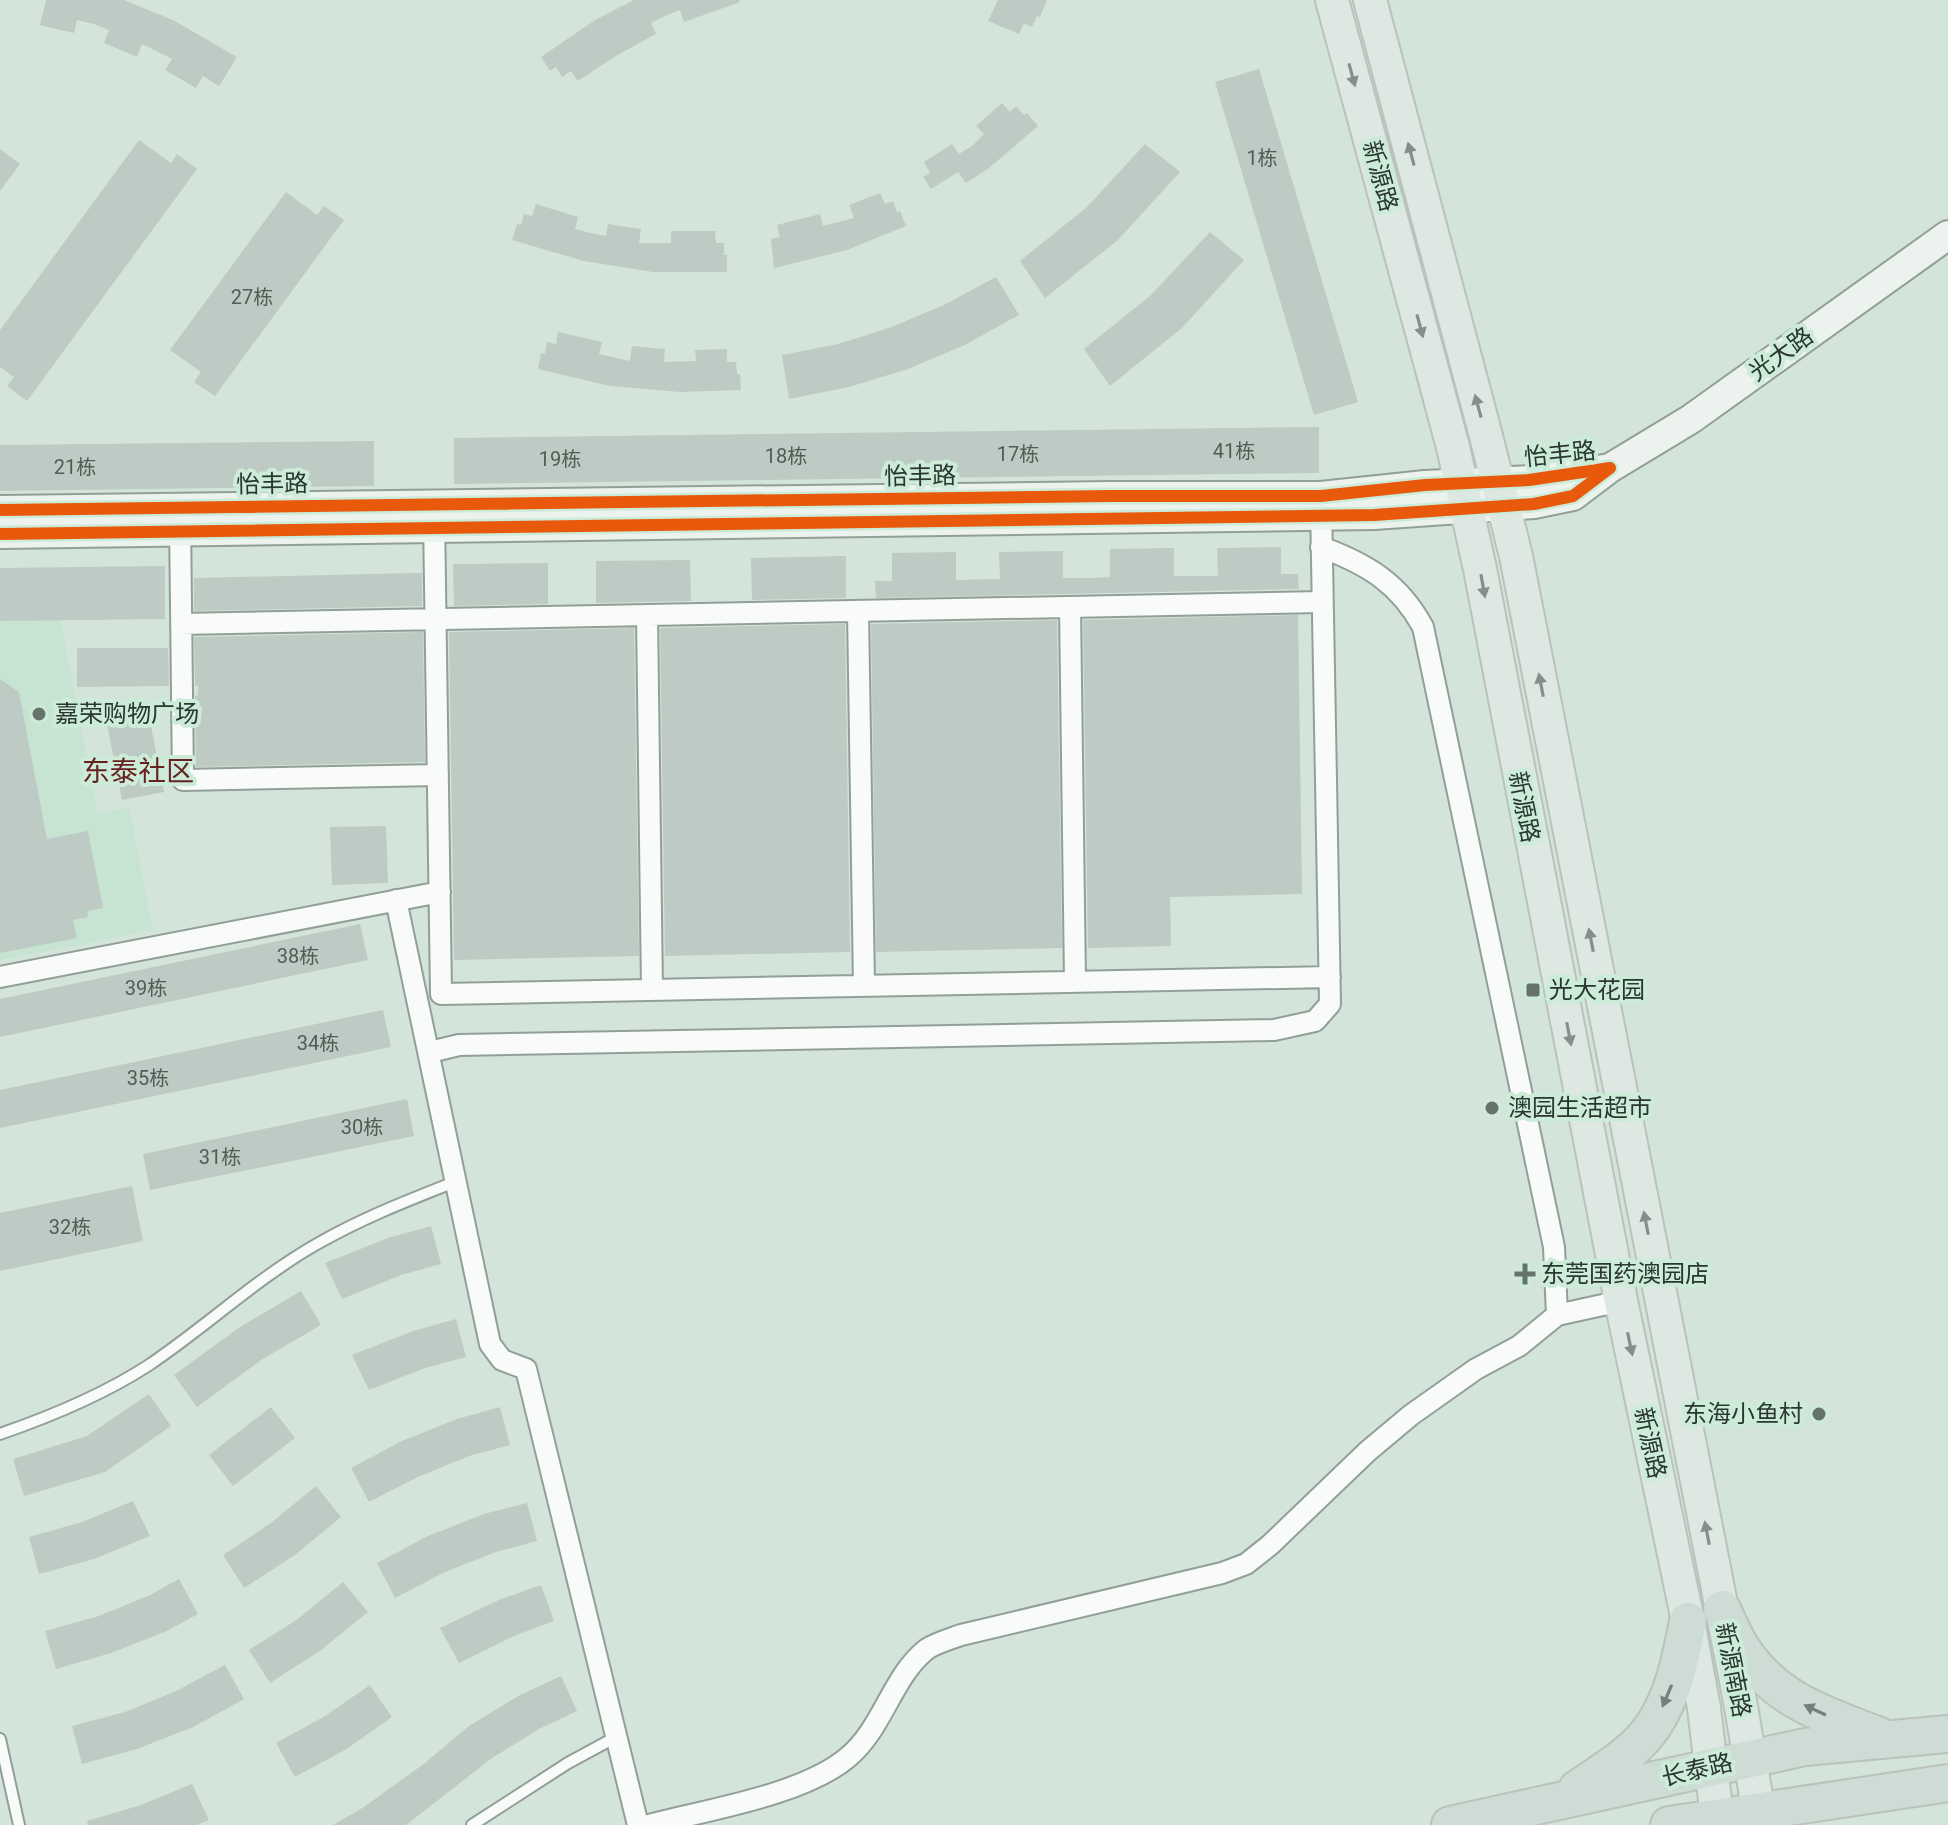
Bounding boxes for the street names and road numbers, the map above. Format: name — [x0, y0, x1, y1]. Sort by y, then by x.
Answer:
street label: 新源路 — [1357, 138, 1403, 214]
street label: 光大路 — [1744, 322, 1818, 386]
street label: 怡丰路 — [1523, 436, 1597, 472]
street label: 怡丰路 — [884, 461, 956, 491]
street label: 怡丰路 — [236, 469, 308, 499]
street label: 新源路 — [1503, 769, 1545, 845]
street label: 新源路 — [1629, 1405, 1671, 1481]
street label: 新源南路 — [1710, 1620, 1756, 1720]
street label: 长泰路 — [1659, 1748, 1735, 1792]

